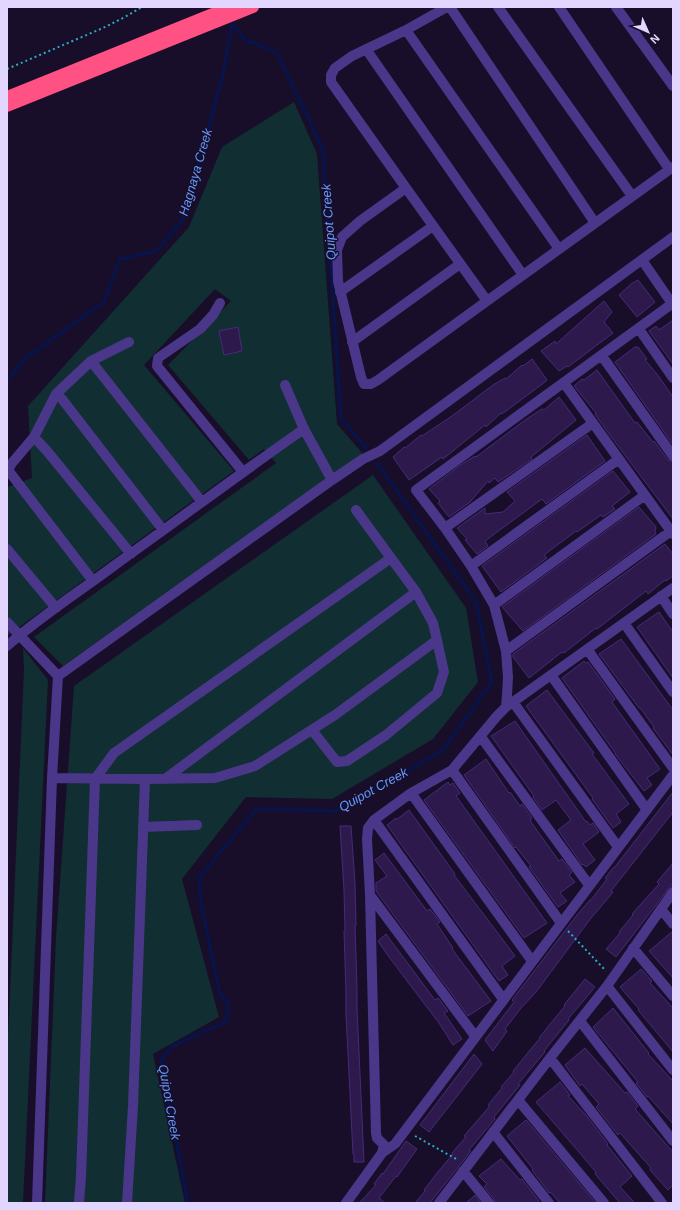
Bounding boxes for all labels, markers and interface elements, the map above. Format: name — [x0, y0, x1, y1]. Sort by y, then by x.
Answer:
north arrow — [628, 12, 668, 52]
text: N — [648, 32, 662, 46]
water label: Hagnaya Creek — [176, 125, 216, 218]
water label: Quipot Creek — [318, 182, 339, 261]
water label: Quipot Creek — [336, 764, 412, 815]
water label: Quipot Creek — [155, 1063, 184, 1143]

